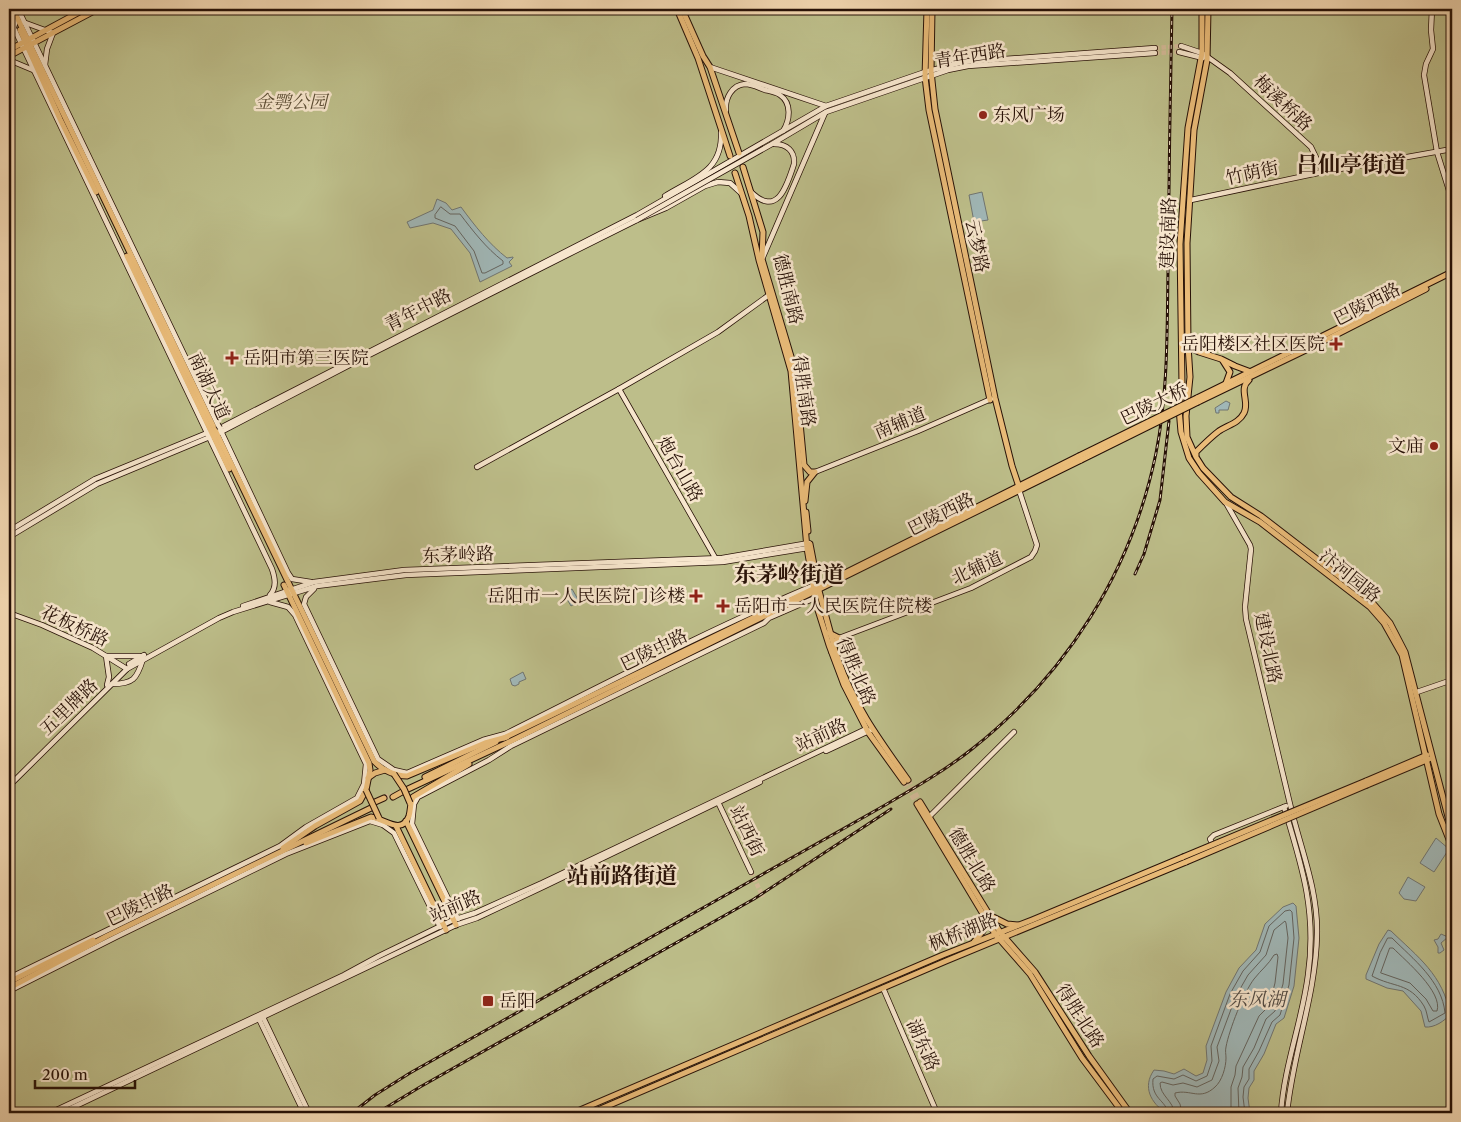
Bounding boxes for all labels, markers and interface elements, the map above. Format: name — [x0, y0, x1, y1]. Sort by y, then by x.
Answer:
street label: 青年西路 — [933, 40, 1007, 72]
street label: 梅溪桥路 — [1249, 70, 1317, 136]
park label: 金鹗公园 — [255, 91, 330, 113]
place label: 东风广场 — [993, 104, 1065, 126]
marker: 东风广场 — [977, 109, 989, 121]
district label: 吕仙亭街道 — [1296, 151, 1406, 178]
street label: 竹荫街 — [1223, 157, 1281, 189]
street label: 建设南路 — [1156, 197, 1180, 269]
street label: 云梦路 — [961, 217, 993, 275]
street label: 德胜南路 — [769, 251, 807, 327]
street label: 巴陵西路 — [1330, 278, 1404, 330]
street label: 青年中路 — [381, 284, 455, 336]
place label: 岳阳楼区社区医院 — [1181, 333, 1325, 355]
marker: 岳阳楼区社区医院 — [1329, 337, 1343, 351]
place label: 岳阳市第三医院 — [243, 347, 369, 369]
street label: 南湖大道 — [184, 349, 234, 423]
marker: 岳阳市第三医院 — [225, 351, 239, 365]
street label: 得胜南路 — [788, 354, 820, 428]
street label: 巴陵大桥 — [1117, 378, 1191, 430]
street label: 南辅道 — [871, 402, 929, 444]
street label: 炮台山路 — [652, 432, 708, 506]
place label: 文庙 — [1388, 435, 1424, 457]
marker: 文庙 — [1428, 440, 1440, 452]
street label: 巴陵西路 — [904, 488, 978, 540]
street label: 东茅岭路 — [422, 543, 494, 567]
street label: 汴河园路 — [1315, 545, 1385, 607]
street label: 北辅道 — [948, 547, 1006, 589]
district label: 东茅岭街道 — [734, 561, 844, 588]
place label: 岳阳市一人民医院门诊楼 — [487, 585, 685, 607]
marker: 岳阳市一人民医院门诊楼 — [689, 589, 703, 603]
place label: 岳阳市一人民医院住院楼 — [734, 595, 932, 617]
marker: 岳阳市一人民医院住院楼 — [716, 599, 730, 613]
street label: 花板桥路 — [38, 601, 112, 651]
street label: 建设北路 — [1250, 610, 1286, 686]
street label: 巴陵中路 — [617, 624, 691, 676]
street label: 得胜北路 — [832, 634, 880, 708]
street label: 五里牌路 — [35, 674, 103, 740]
street label: 站前路 — [792, 714, 850, 756]
street label: 站西街 — [725, 802, 769, 860]
street label: 德胜北路 — [944, 823, 1000, 897]
district label: 站前路街道 — [567, 862, 677, 889]
street label: 巴陵中路 — [103, 879, 177, 931]
street label: 站前路 — [426, 885, 484, 927]
street label: 枫桥湖路 — [926, 908, 1000, 956]
street label: 得胜北路 — [1051, 980, 1109, 1052]
water label: 东风湖 — [1228, 988, 1288, 1011]
place label: 岳阳 — [499, 990, 535, 1012]
marker: 岳阳 — [481, 994, 495, 1008]
street label: 湖东路 — [902, 1016, 944, 1074]
scale bar — [35, 1057, 135, 1089]
text: 200 m — [42, 1065, 88, 1084]

